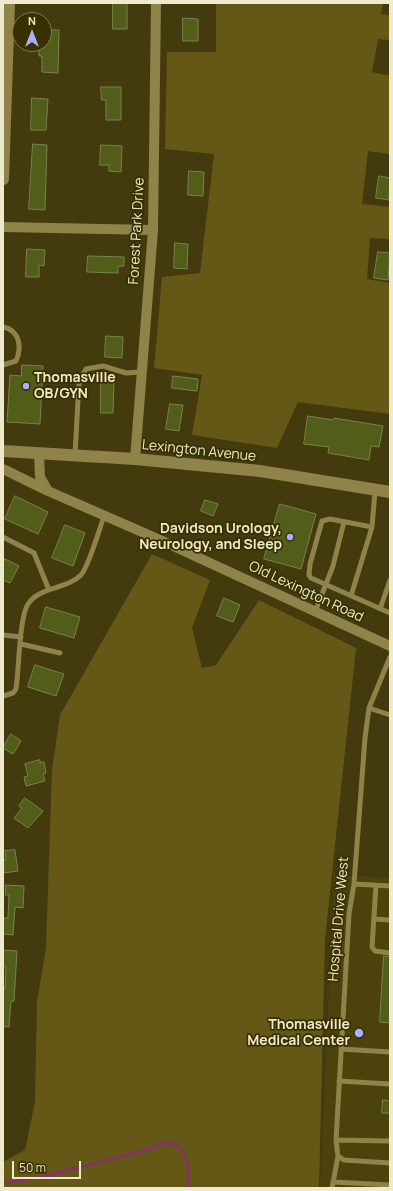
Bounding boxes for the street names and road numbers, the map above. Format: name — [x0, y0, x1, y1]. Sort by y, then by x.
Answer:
street label: Forest Park Drive — [126, 177, 148, 285]
street label: Lexington Avenue — [141, 437, 257, 465]
street label: Old Lexington Road — [246, 558, 366, 626]
street label: Hospital Drive West — [325, 856, 353, 982]

